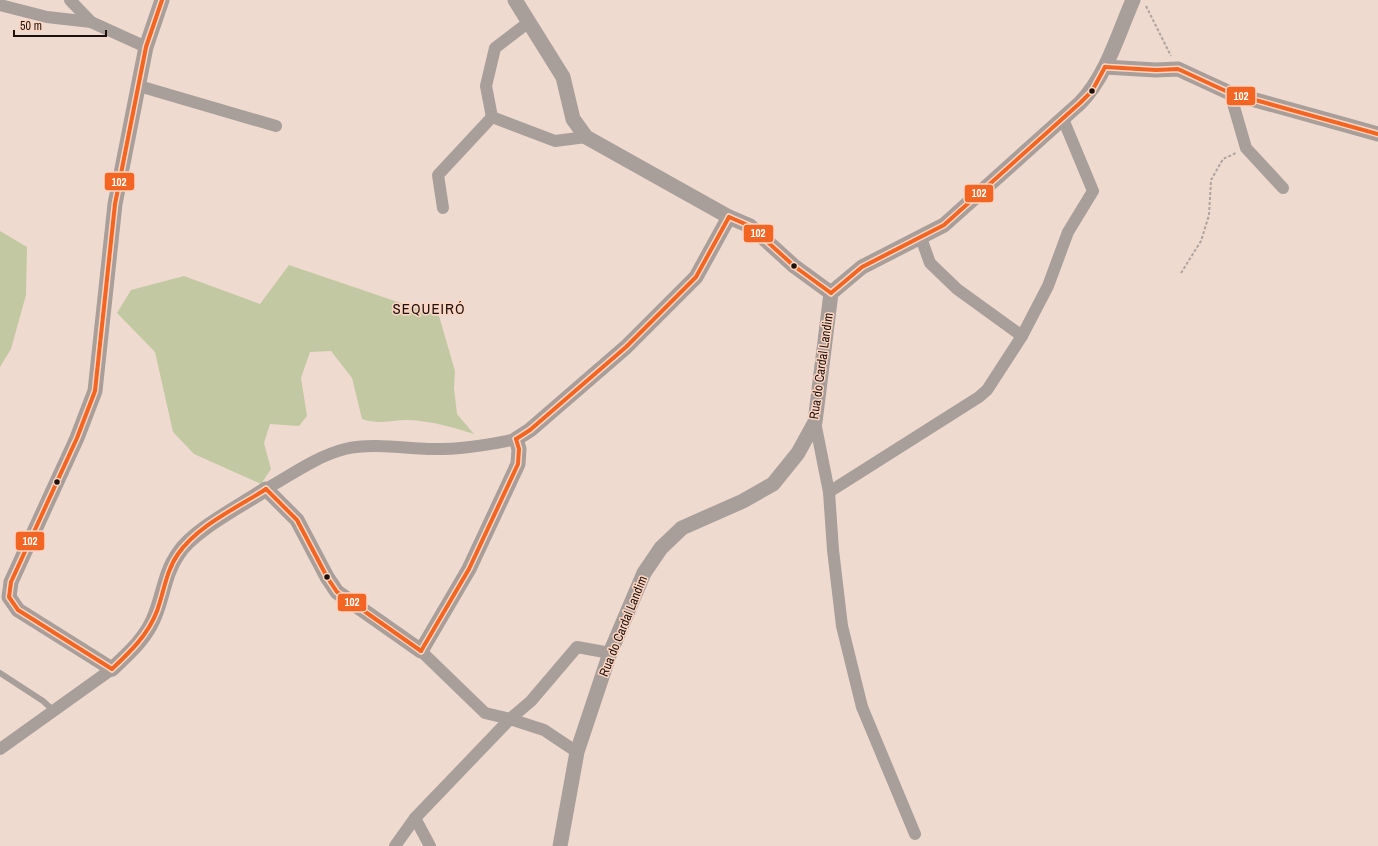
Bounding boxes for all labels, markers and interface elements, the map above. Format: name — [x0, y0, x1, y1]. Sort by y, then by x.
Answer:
scale bar — [14, 12, 106, 38]
text: 50 m — [20, 18, 42, 34]
unlabelled marker — [1087, 86, 1097, 96]
line badge: 102 — [1226, 86, 1256, 106]
text: 102 — [1233, 89, 1249, 103]
line badge: 102 — [104, 172, 135, 191]
text: 102 — [111, 175, 127, 189]
line badge: 102 — [964, 184, 994, 203]
text: 102 — [971, 186, 987, 200]
line badge: 102 — [743, 224, 774, 243]
text: 102 — [750, 226, 766, 240]
unlabelled marker — [789, 261, 799, 271]
district label: SEQUEIRÓ — [393, 298, 465, 319]
street label: Rua do Cardal Landim — [805, 312, 837, 420]
unlabelled marker — [52, 477, 62, 487]
line badge: 102 — [15, 531, 45, 551]
text: 102 — [22, 534, 38, 548]
unlabelled marker — [322, 572, 332, 582]
street label: Rua do Cardal Landim — [595, 573, 651, 679]
line badge: 102 — [337, 593, 367, 612]
text: 102 — [344, 595, 360, 609]

